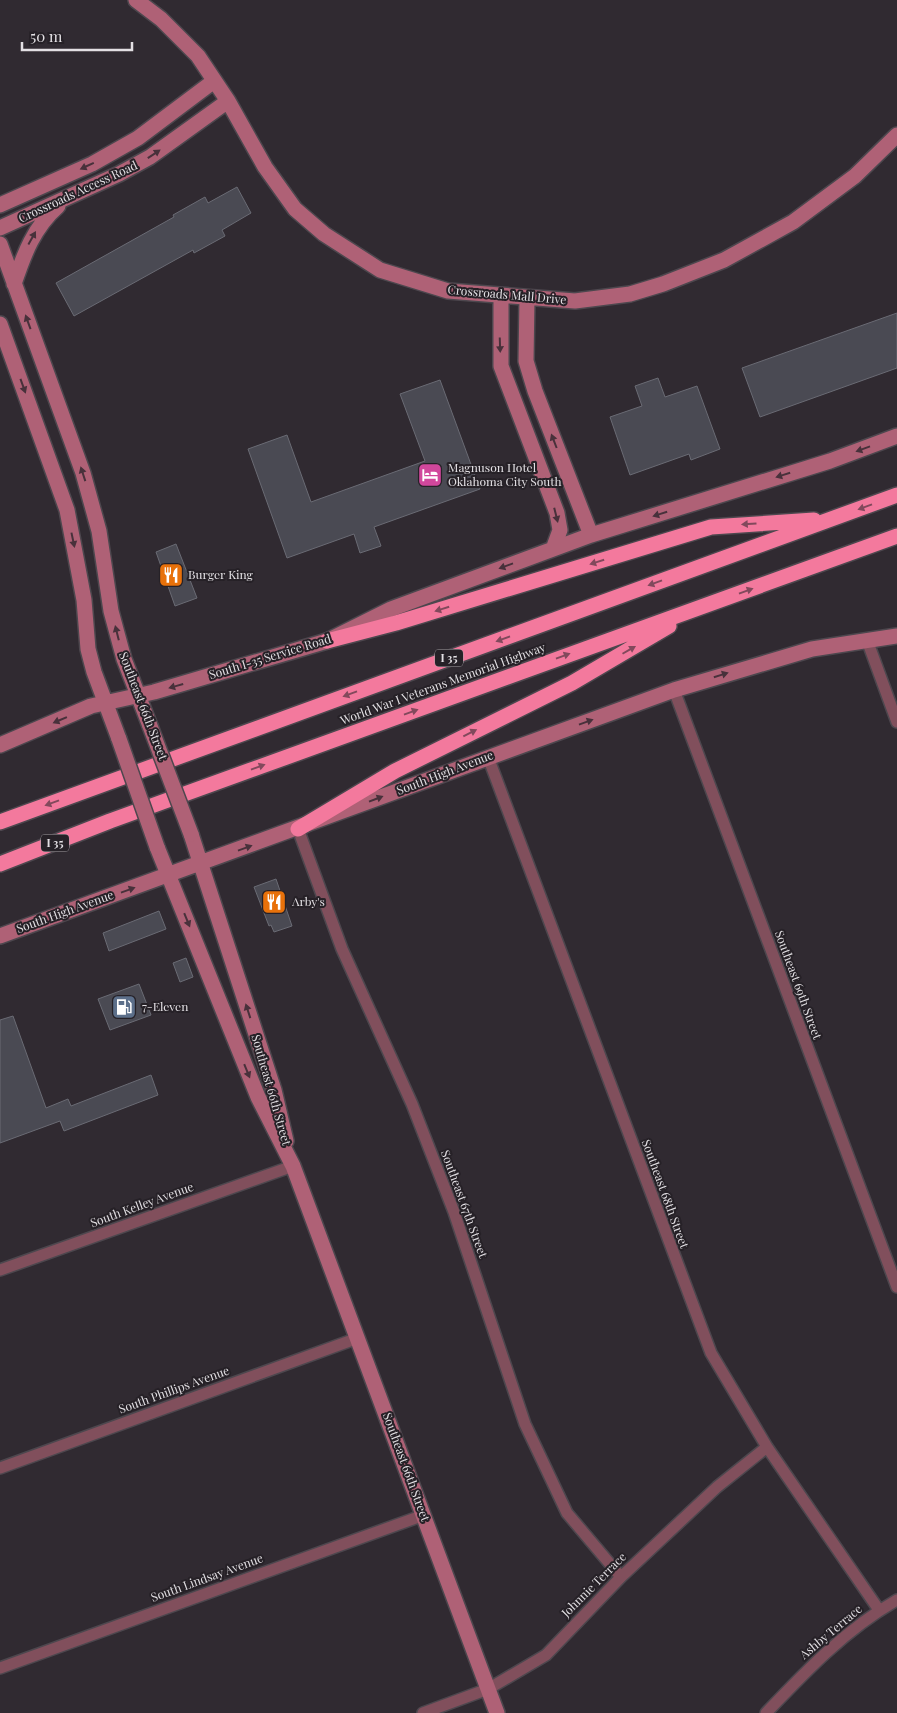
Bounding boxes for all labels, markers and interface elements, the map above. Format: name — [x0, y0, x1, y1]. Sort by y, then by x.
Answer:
scale bar — [22, 20, 132, 52]
text: 50 m — [30, 26, 63, 46]
one-way arrow — [147, 149, 161, 159]
street label: Crossroads Access Road — [15, 156, 140, 226]
one-way arrow — [80, 162, 94, 170]
one-way arrow — [28, 231, 36, 246]
street label: Crossroads Mall Drive — [447, 281, 567, 307]
one-way arrow — [24, 314, 31, 329]
one-way arrow — [497, 337, 505, 353]
one-way arrow — [19, 379, 27, 394]
one-way arrow — [550, 433, 558, 448]
one-way arrow — [856, 446, 871, 453]
place label: Magnuson Hotel Oklahoma City South — [448, 459, 562, 489]
hotel icon: Magnuson Hotel Oklahoma City South — [417, 462, 443, 488]
one-way arrow — [79, 467, 86, 482]
one-way arrow — [776, 472, 791, 480]
one-way arrow — [857, 503, 872, 511]
one-way arrow — [553, 507, 561, 522]
one-way arrow — [652, 510, 667, 518]
one-way arrow — [741, 521, 757, 529]
one-way arrow — [70, 532, 78, 548]
one-way arrow — [590, 558, 605, 566]
restaurant icon: Burger King — [158, 562, 184, 588]
one-way arrow — [499, 563, 514, 570]
place label: Burger King — [188, 566, 254, 582]
one-way arrow — [648, 580, 663, 587]
one-way arrow — [739, 587, 754, 595]
one-way arrow — [434, 606, 449, 614]
one-way arrow — [113, 626, 121, 641]
street label: South I-35 Service Road — [207, 630, 333, 682]
one-way arrow — [495, 635, 510, 643]
street label: World War I Veterans Memorial Highway — [337, 638, 548, 728]
one-way arrow — [622, 645, 635, 654]
street label: Southeast 66th Street — [116, 649, 172, 763]
road number: I 35 — [435, 650, 463, 666]
one-way arrow — [556, 652, 571, 660]
one-way arrow — [713, 671, 728, 679]
one-way arrow — [168, 682, 183, 690]
one-way arrow — [342, 690, 357, 698]
one-way arrow — [403, 708, 418, 715]
one-way arrow — [53, 716, 67, 724]
one-way arrow — [578, 718, 593, 725]
one-way arrow — [463, 729, 477, 737]
street label: South High Avenue — [394, 746, 495, 798]
one-way arrow — [251, 763, 266, 771]
one-way arrow — [369, 795, 384, 803]
one-way arrow — [44, 799, 59, 807]
road number: I 35 — [41, 834, 69, 851]
one-way arrow — [238, 844, 253, 851]
street label: South High Avenue — [14, 886, 116, 936]
one-way arrow — [120, 886, 135, 893]
restaurant icon: Arby's — [261, 889, 287, 915]
place label: Arby's — [291, 893, 325, 909]
one-way arrow — [183, 913, 191, 928]
street label: Southeast 69th Street — [772, 928, 826, 1042]
fuel station icon: 7-Eleven — [111, 994, 137, 1020]
place label: 7-Eleven — [142, 998, 188, 1014]
one-way arrow — [243, 1003, 251, 1018]
street label: Southeast 66th Street — [248, 1032, 296, 1148]
one-way arrow — [243, 1064, 251, 1079]
street label: Southeast 68th Street — [639, 1137, 693, 1251]
street label: Southeast 67th Street — [438, 1148, 492, 1260]
street label: South Kelley Avenue — [88, 1178, 196, 1230]
street label: South Phillips Avenue — [116, 1362, 231, 1417]
street label: Southeast 66th Street — [380, 1410, 434, 1524]
street label: Johnnie Terrace — [557, 1548, 629, 1621]
street label: South Lindsay Avenue — [148, 1549, 265, 1605]
street label: Ashby Terrace — [795, 1600, 865, 1663]

